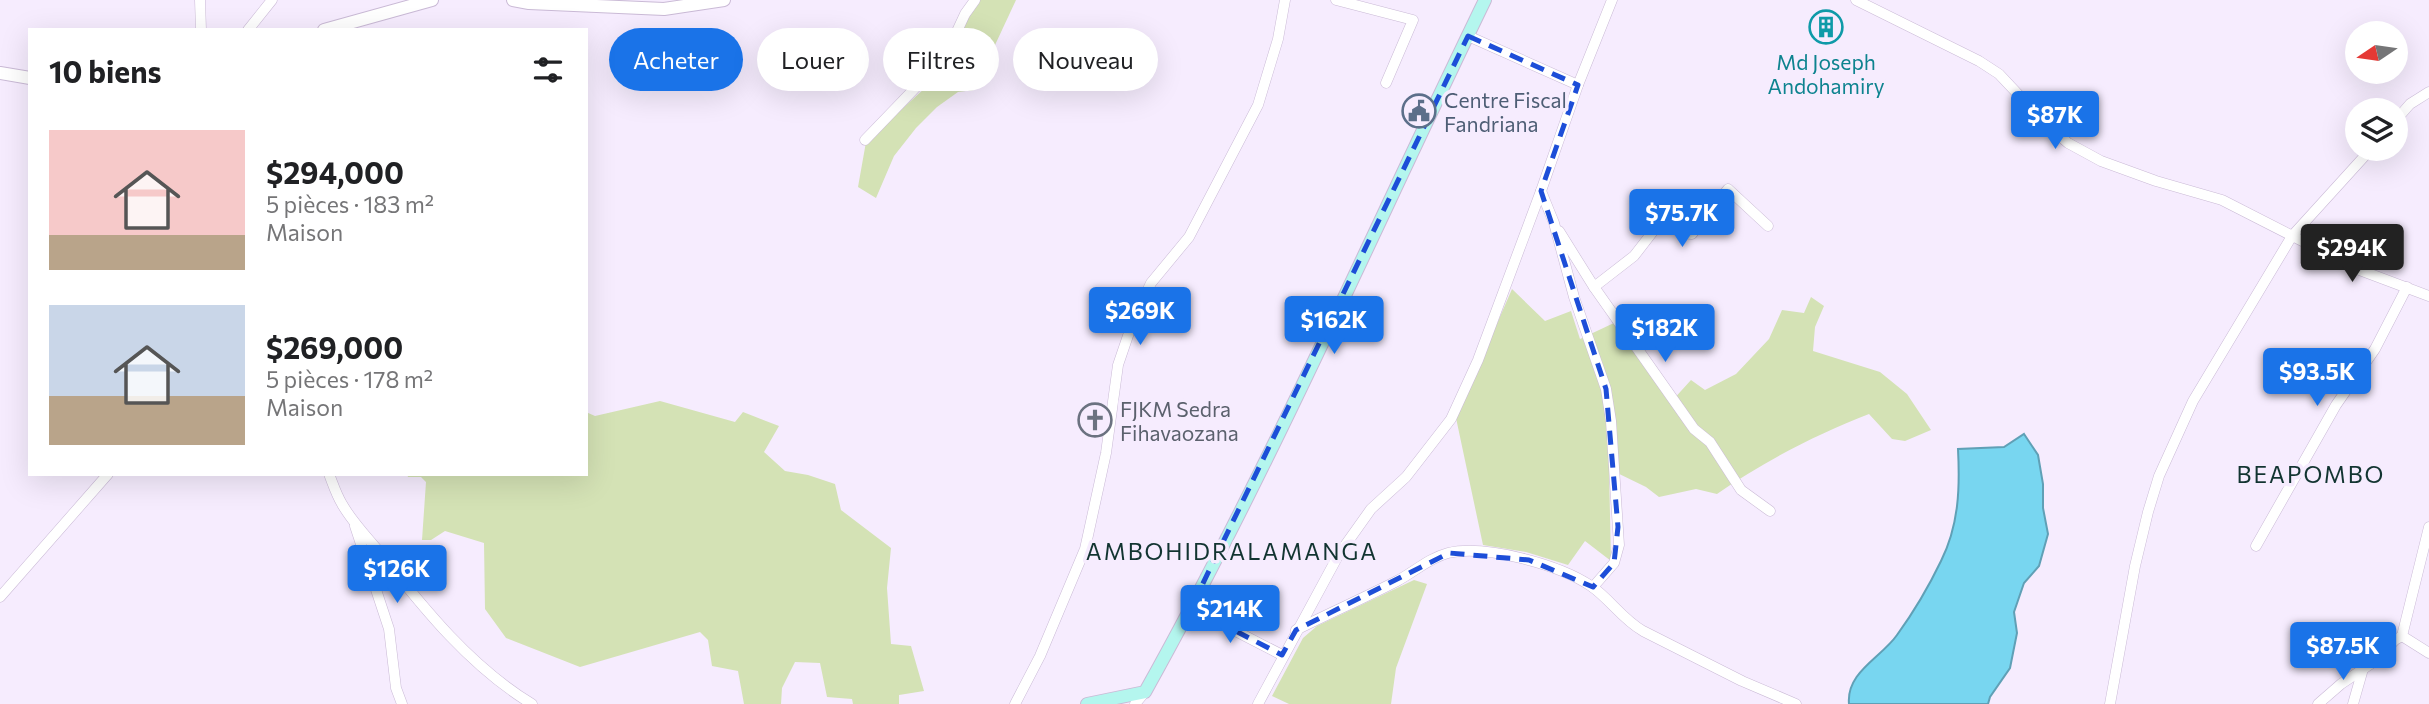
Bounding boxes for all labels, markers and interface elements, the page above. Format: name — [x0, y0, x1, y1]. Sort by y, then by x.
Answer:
building icon: Md Joseph Andohamiry — [1807, 8, 1845, 46]
north arrow — [2345, 21, 2408, 84]
map controls — [2345, 21, 2408, 161]
chip: Acheter — [609, 28, 743, 91]
chip: Louer — [757, 28, 869, 91]
chip: Filtres — [883, 28, 999, 91]
chip: Nouveau — [1013, 28, 1158, 91]
place label: Md Joseph Andohamiry — [1767, 49, 1885, 98]
icon: filters — [529, 51, 567, 89]
text: 10 biens — [49, 52, 162, 89]
place label: Centre Fiscal Fandriana — [1444, 87, 1567, 136]
public building icon: Centre Fiscal Fandriana — [1400, 92, 1438, 130]
pin: $87K — [2014, 92, 2096, 151]
button: layers — [2345, 98, 2408, 161]
text: $87K — [2027, 100, 2083, 128]
text: $294,000 — [266, 153, 404, 190]
icon: home — [105, 158, 189, 242]
text: 5 pièces · 183 m² — [266, 190, 434, 218]
pin: $75.7K — [1625, 190, 1739, 249]
text: $75.7K — [1645, 198, 1719, 226]
text: Maison — [266, 218, 343, 246]
pin: $294K — [2303, 224, 2401, 284]
text: $294K — [2317, 233, 2387, 261]
pin: $269K — [1091, 288, 1189, 347]
text: $269K — [1105, 296, 1175, 324]
pin: $162K — [1285, 296, 1383, 356]
pin: $182K — [1616, 304, 1714, 364]
text: $162K — [1301, 305, 1367, 333]
text: $182K — [1632, 313, 1698, 341]
text: $269,000 — [266, 328, 403, 365]
icon: home — [105, 333, 189, 417]
pin: $93.5K — [2260, 348, 2374, 408]
text: $93.5K — [2279, 357, 2355, 385]
text: 5 pièces · 178 m² — [266, 365, 433, 393]
text: Maison — [266, 393, 343, 421]
place label: FJKM Sedra Fihavaozana — [1120, 396, 1239, 445]
church icon: FJKM Sedra Fihavaozana — [1076, 401, 1114, 439]
district label: BEAPOMBO — [2237, 460, 2385, 488]
district label: AMBOHIDRALAMANGA — [1086, 537, 1378, 565]
pin: $126K — [348, 546, 446, 605]
text: $126K — [364, 554, 430, 582]
pin: $214K — [1181, 586, 1279, 645]
text: $214K — [1197, 594, 1263, 622]
pin: $87.5K — [2286, 622, 2400, 682]
text: $87.5K — [2306, 631, 2380, 659]

